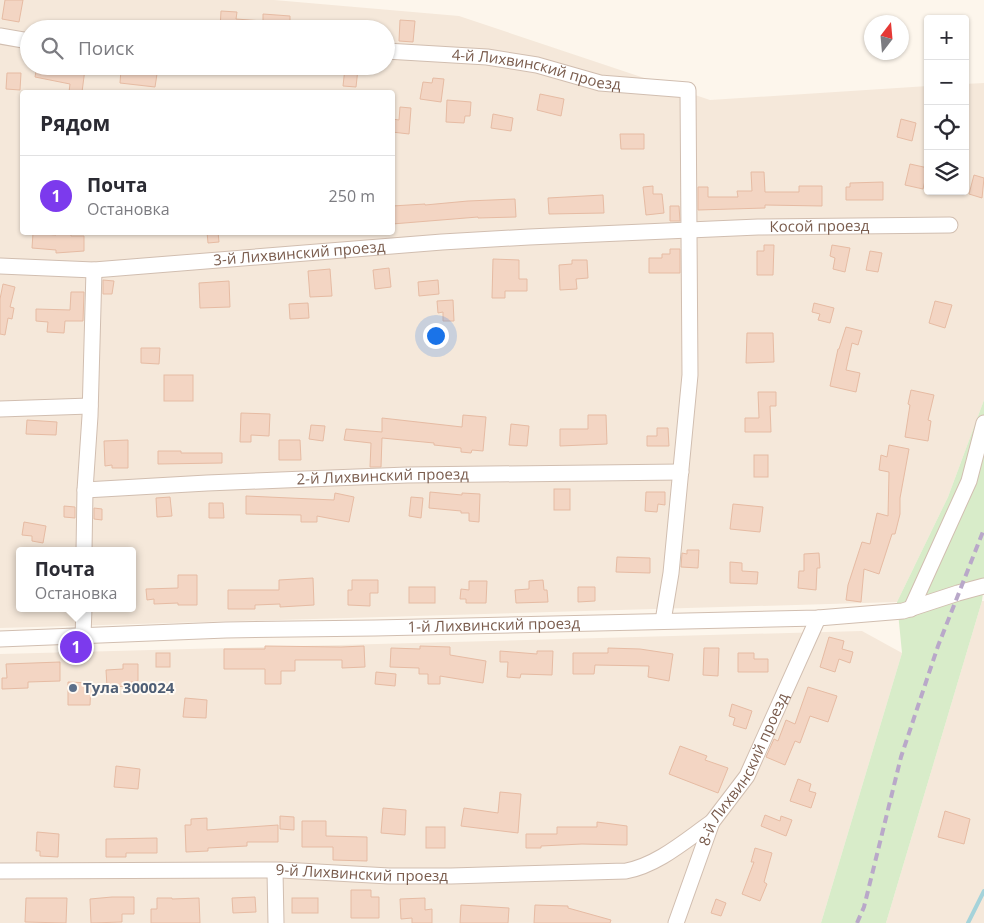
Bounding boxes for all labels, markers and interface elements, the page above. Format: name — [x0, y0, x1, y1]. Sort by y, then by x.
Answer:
north arrow — [864, 15, 909, 60]
map controls — [924, 15, 969, 195]
button: + — [924, 15, 969, 60]
search box — [20, 20, 395, 75]
icon: search — [38, 34, 66, 62]
text: Поиск — [78, 35, 134, 61]
street label: 4-й Лихвинский проезд — [451, 44, 622, 94]
button: − — [924, 60, 969, 105]
button: locate — [924, 105, 969, 150]
text: Рядом — [40, 109, 110, 137]
button: layers — [924, 150, 969, 195]
text: Почта — [87, 172, 147, 198]
text: 1 — [51, 185, 61, 207]
text: 250 m — [329, 185, 375, 207]
text: Остановка — [87, 198, 170, 220]
street label: Косой проезд — [769, 215, 870, 236]
street label: 3-й Лихвинский проезд — [213, 236, 386, 269]
your location — [423, 323, 449, 349]
street label: 2-й Лихвинский проезд — [296, 463, 469, 488]
popup — [16, 547, 136, 612]
text: Почта — [35, 556, 95, 582]
text: Остановка — [35, 582, 117, 604]
street label: 1-й Лихвинский проезд — [407, 612, 580, 636]
pin: 1 — [60, 628, 92, 666]
place label: Тула 300024 — [83, 677, 175, 697]
marker: Тула 300024 — [67, 682, 79, 694]
street label: 8-й Лихвинский проезд — [693, 689, 792, 848]
street label: 9-й Лихвинский проезд — [276, 859, 448, 885]

